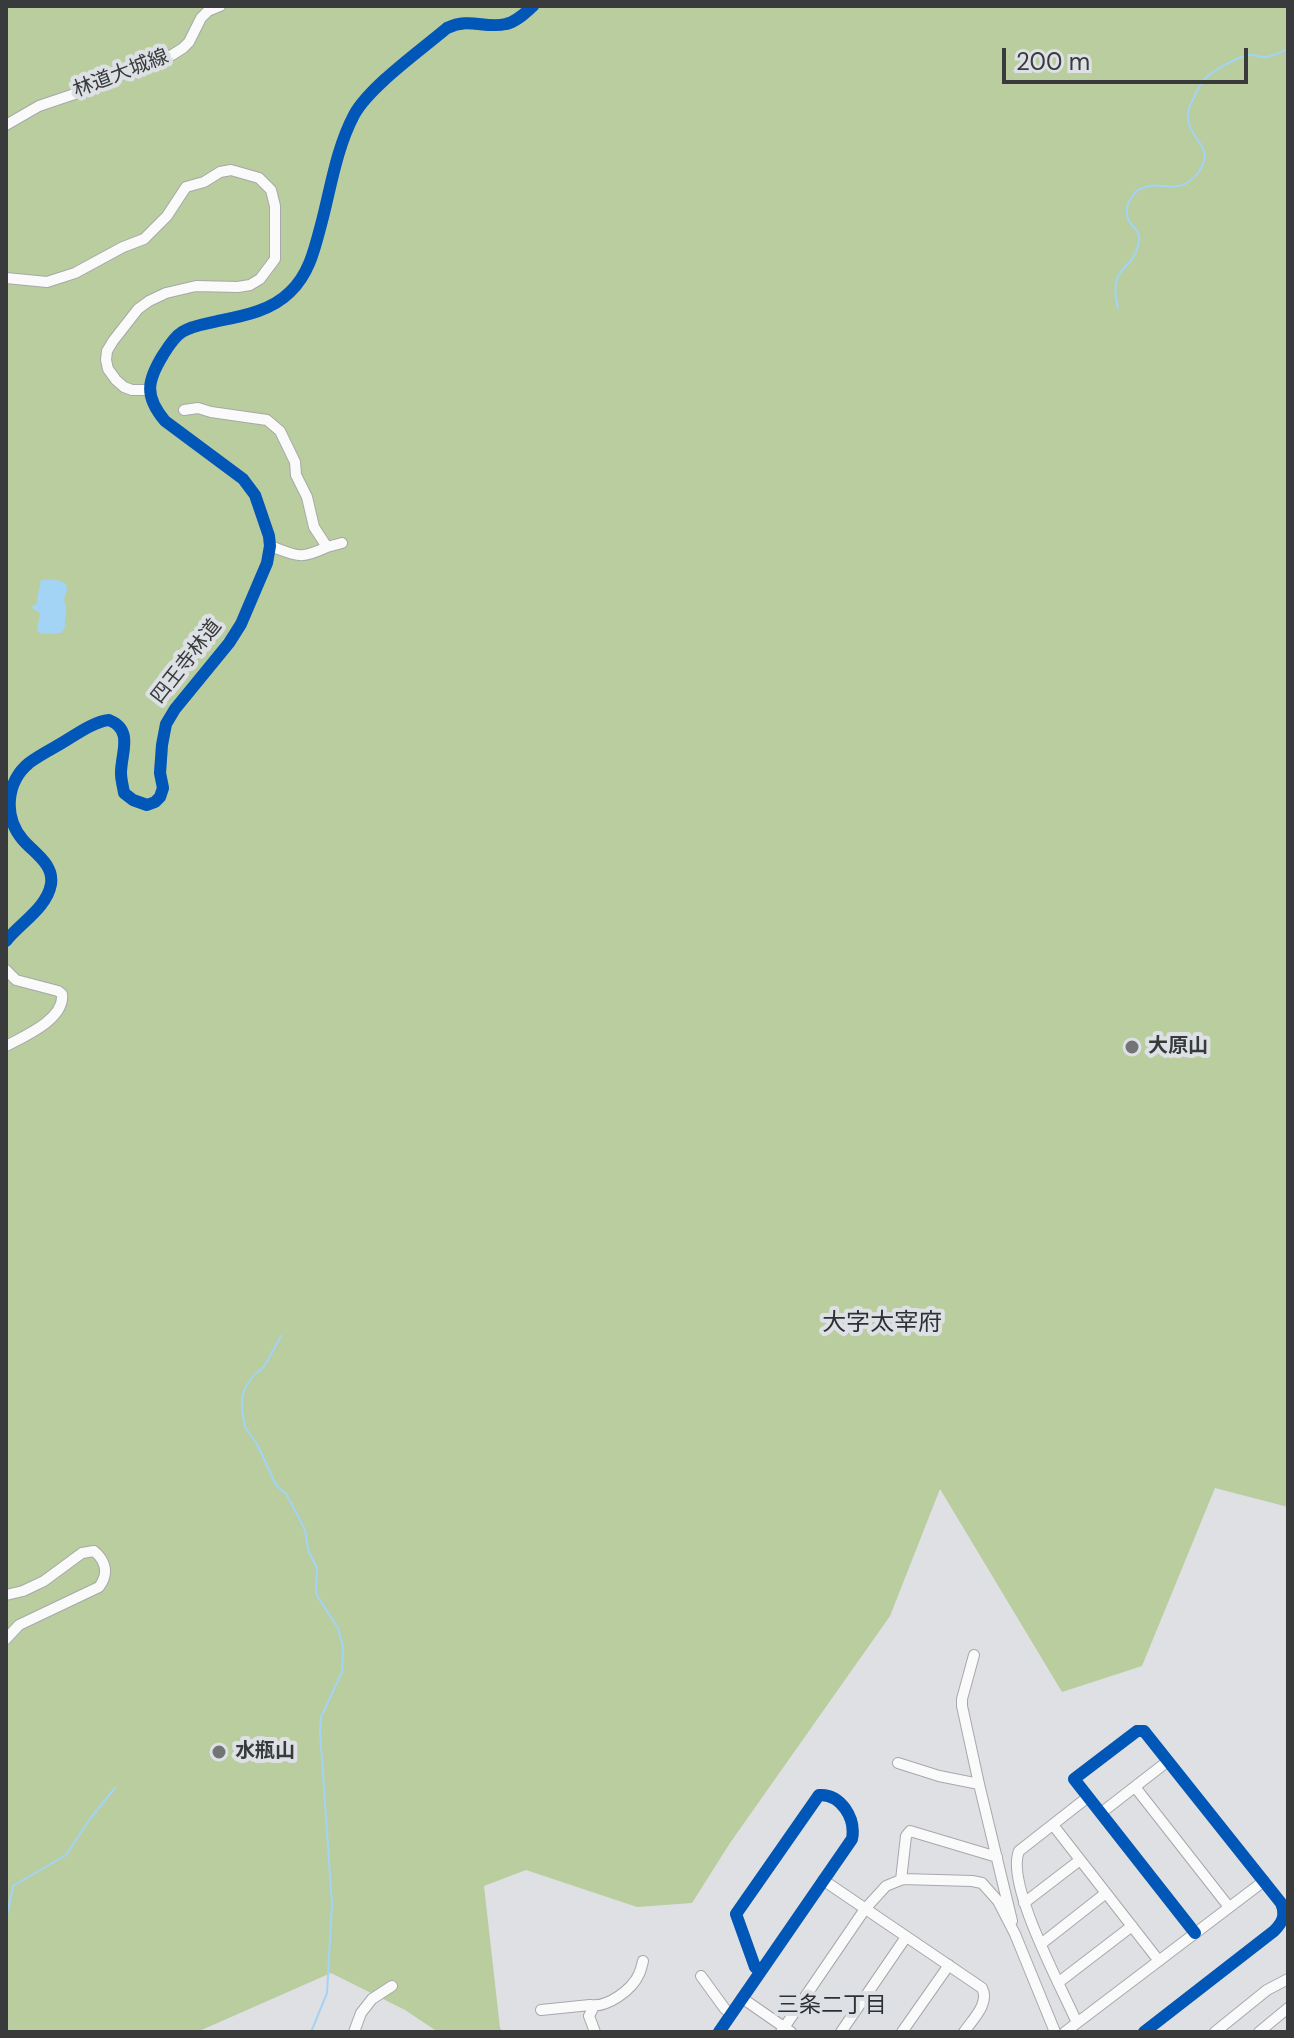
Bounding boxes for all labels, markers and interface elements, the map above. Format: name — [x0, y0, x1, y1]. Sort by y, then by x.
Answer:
scale bar — [1006, 32, 1252, 82]
street label: 林道大城線 — [70, 45, 172, 103]
text: 200 m — [1016, 46, 1090, 77]
street label: 四王寺林道 — [147, 615, 227, 709]
place label: 大原山 — [1148, 1035, 1208, 1059]
marker: 大原山 — [1123, 1038, 1141, 1056]
district label: 大字太宰府 — [822, 1310, 942, 1338]
place label: 水瓶山 — [235, 1740, 295, 1764]
marker: 水瓶山 — [210, 1743, 228, 1761]
district label: 三条二丁目 — [777, 1993, 887, 2019]

